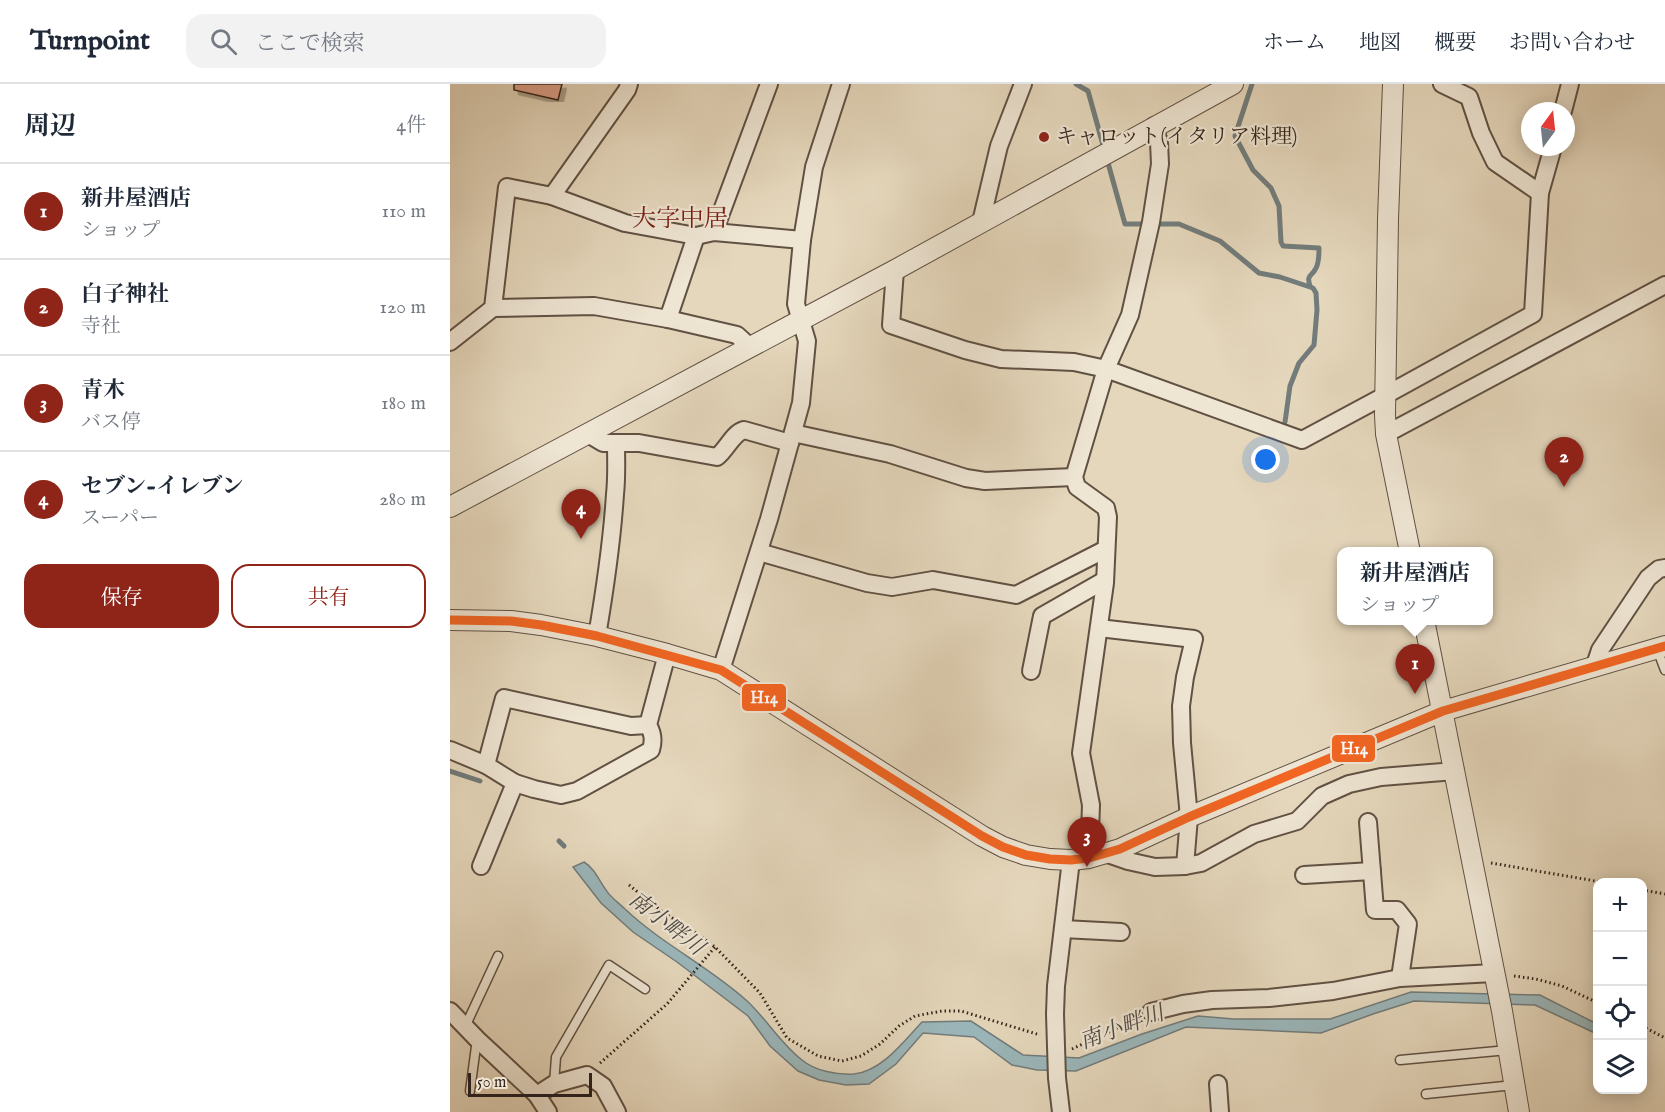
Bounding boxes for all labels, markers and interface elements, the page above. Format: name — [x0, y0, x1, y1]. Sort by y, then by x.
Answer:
search box — [186, 14, 606, 68]
text: Turnpoint — [30, 24, 150, 59]
icon: search — [207, 25, 240, 58]
text: ここで検索 — [255, 30, 365, 58]
text: ホーム — [1263, 30, 1326, 57]
text: 地図 — [1359, 30, 1401, 57]
text: 概要 — [1434, 30, 1476, 57]
text: お問い合わせ — [1509, 30, 1635, 57]
north arrow — [1521, 102, 1575, 156]
text: 周辺 — [24, 110, 76, 143]
text: 4件 — [396, 113, 426, 138]
place label: キャロット(イタリア料理) — [1056, 124, 1297, 151]
marker: キャロット(イタリア料理) — [1037, 130, 1051, 144]
text: 新井屋酒店 — [81, 185, 191, 213]
text: 1 — [40, 199, 47, 224]
text: 110 m — [382, 199, 426, 224]
district label: 大字中居 — [632, 204, 728, 235]
text: ショップ — [81, 218, 161, 243]
text: 白子神社 — [81, 281, 169, 309]
text: 2 — [39, 295, 48, 320]
text: 120 m — [380, 295, 426, 320]
text: 寺社 — [81, 314, 121, 339]
text: 青木 — [81, 377, 125, 405]
text: 3 — [40, 391, 47, 416]
text: 180 m — [381, 391, 426, 416]
text: バス停 — [81, 410, 141, 435]
pin: 2 — [1544, 438, 1584, 487]
your location — [1251, 445, 1280, 474]
text: セブン-イレブン — [81, 473, 243, 501]
text: 4 — [39, 487, 48, 512]
text: 280 m — [379, 487, 426, 512]
pin: 4 — [562, 490, 600, 539]
text: スーパー — [81, 506, 159, 531]
popup — [1337, 547, 1493, 625]
text: 新井屋酒店 — [1360, 560, 1470, 588]
button: 保存 — [24, 564, 219, 628]
button: 共有 — [231, 564, 426, 628]
text: ショップ — [1360, 593, 1440, 618]
pin: 1 — [1396, 644, 1434, 694]
line badge: H14 — [741, 683, 787, 712]
text: H14 — [750, 689, 779, 709]
line badge: H14 — [1331, 734, 1376, 763]
text: H14 — [1340, 740, 1369, 760]
pin: 3 — [1068, 818, 1106, 867]
map controls — [1593, 878, 1647, 1094]
button: + — [1593, 878, 1647, 932]
water label: 南小畔川 — [623, 886, 711, 963]
button: − — [1593, 932, 1647, 986]
button: locate — [1593, 986, 1647, 1040]
water label: 南小畔川 — [1076, 999, 1170, 1056]
button: layers — [1593, 1040, 1647, 1094]
scale bar — [468, 1070, 592, 1098]
text: 50 m — [477, 1073, 506, 1093]

